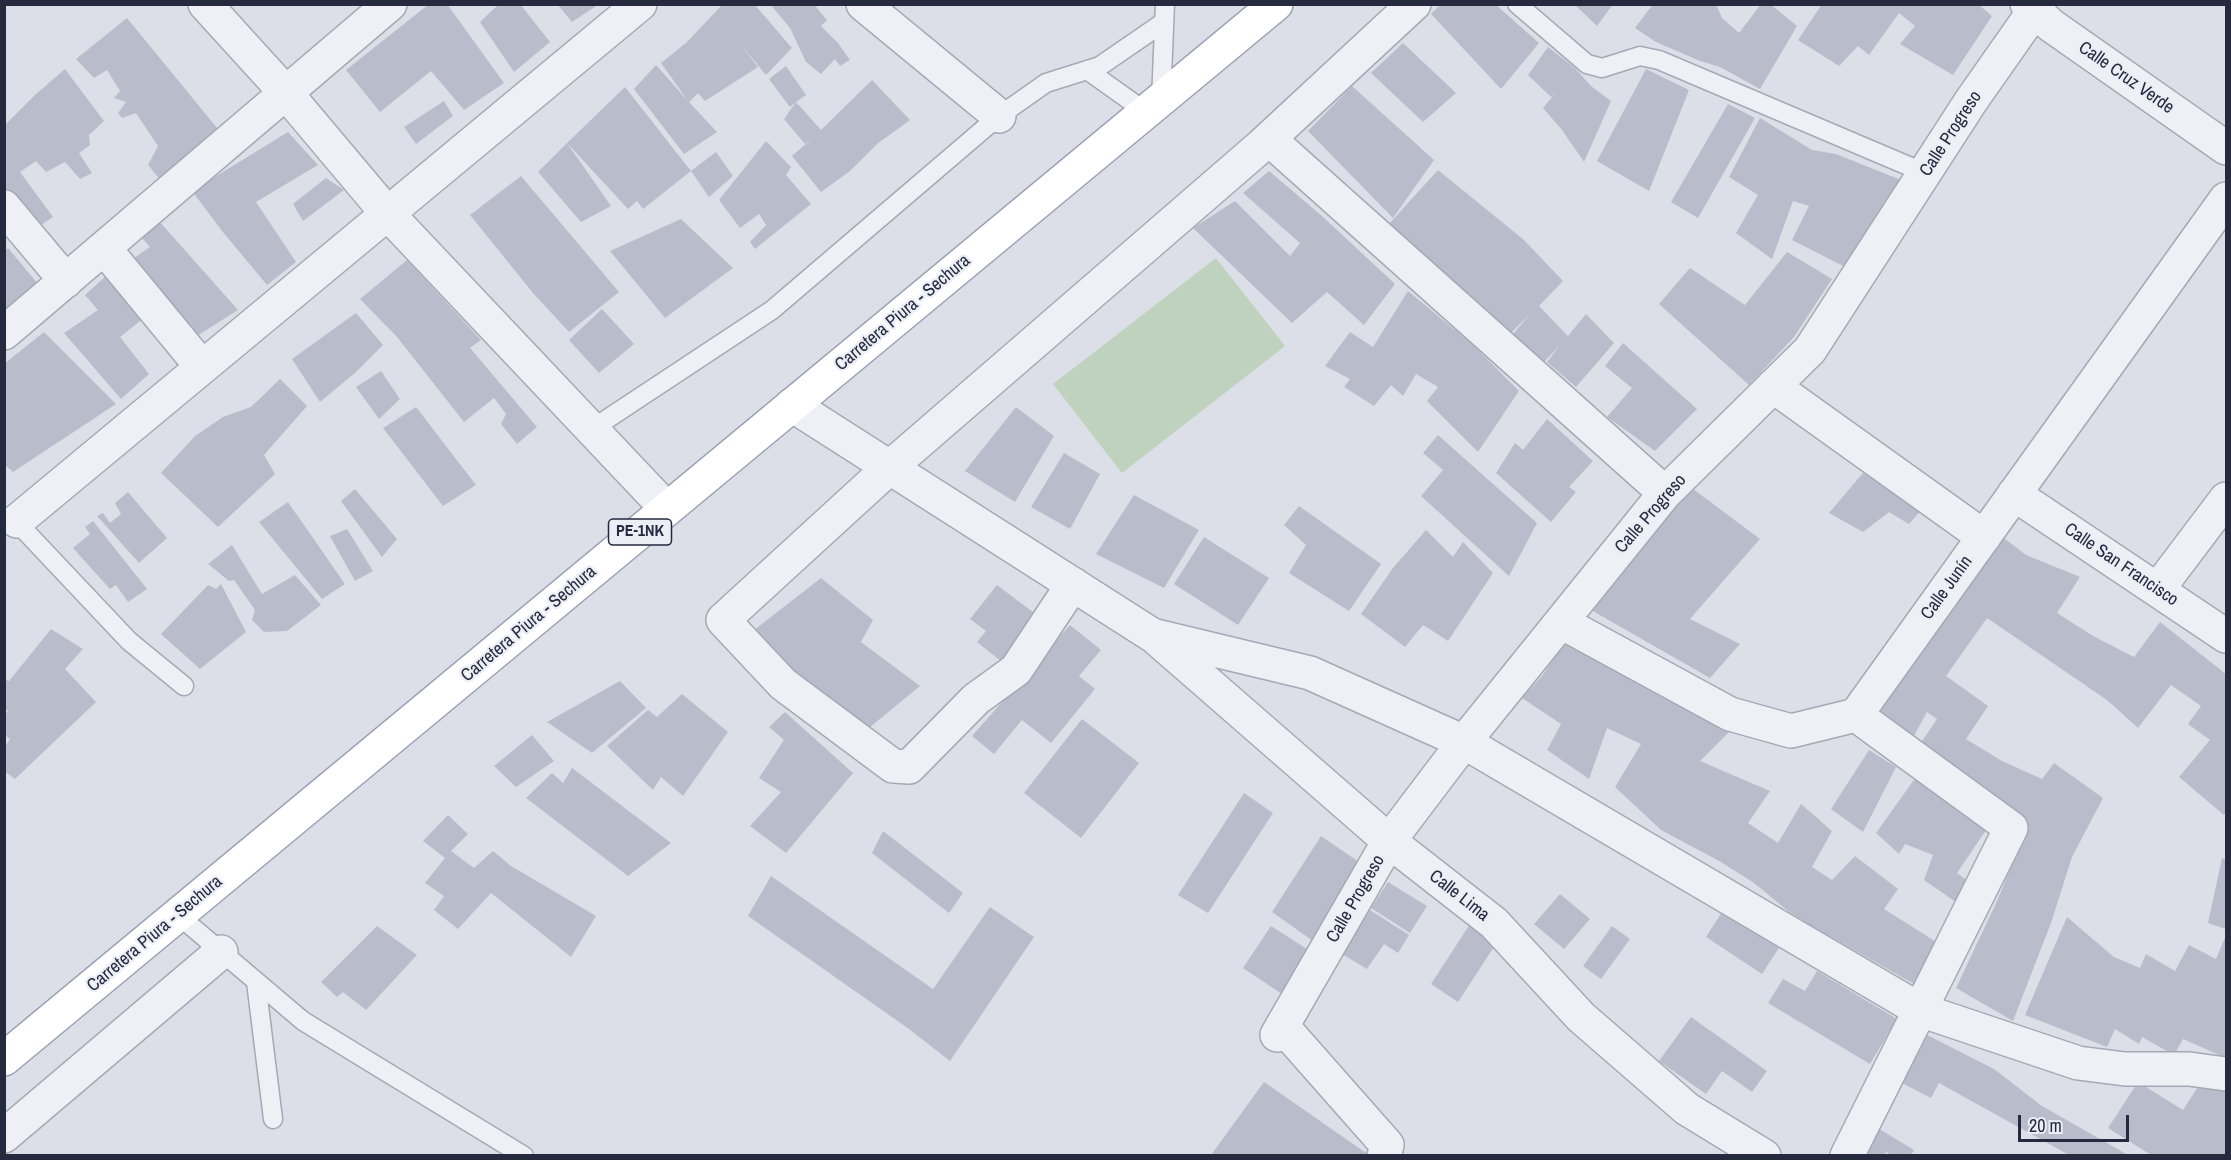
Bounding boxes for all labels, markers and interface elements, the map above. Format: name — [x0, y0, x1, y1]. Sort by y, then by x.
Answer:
street label: Calle Cruz Verde — [2074, 37, 2178, 119]
street label: Calle Progreso — [1915, 87, 1987, 181]
street label: Carretera Piura - Sechura — [831, 250, 975, 376]
street label: Calle Progreso — [1611, 470, 1691, 558]
road number: PE-1NK — [608, 519, 672, 545]
street label: Calle San Francisco — [2060, 519, 2182, 611]
street label: Calle Junín — [1917, 552, 1977, 624]
street label: Carretera Piura - Sechura — [457, 561, 601, 687]
street label: Calle Progreso — [1322, 851, 1390, 947]
street label: Calle Lima — [1425, 866, 1493, 926]
street label: Carretera Piura - Sechura — [83, 871, 227, 997]
scale bar — [2021, 1103, 2132, 1141]
text: 20 m — [2029, 1113, 2062, 1138]

